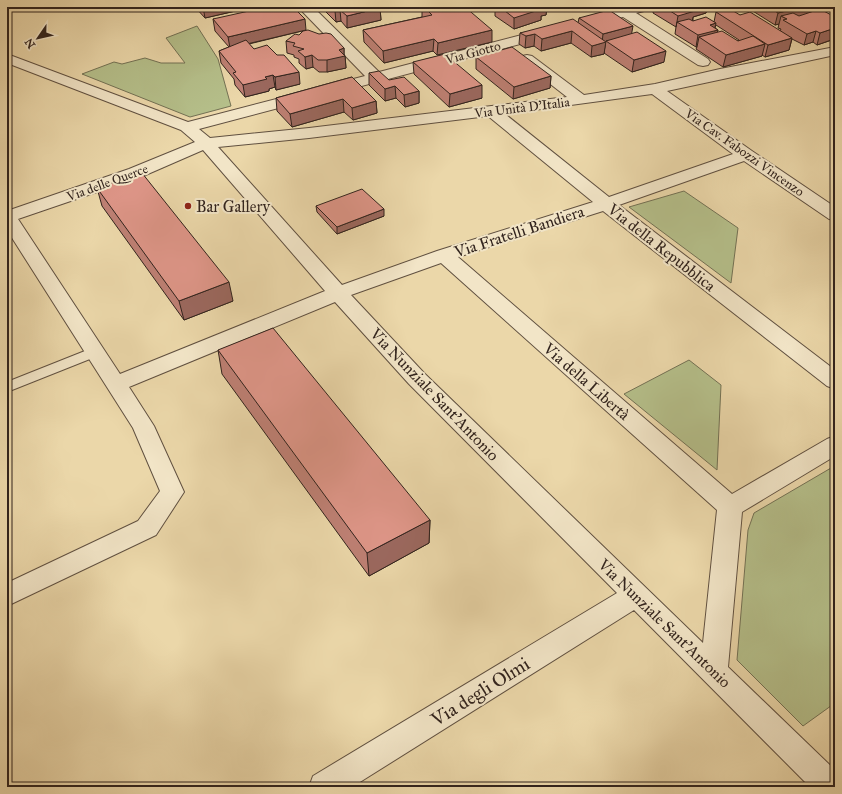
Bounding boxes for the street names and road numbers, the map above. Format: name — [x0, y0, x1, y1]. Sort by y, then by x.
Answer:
street label: Via Giotto — [443, 38, 503, 68]
street label: Via Unità D'Italia — [473, 94, 571, 122]
street label: Via Cav. Fabozzi Vincenzo — [681, 105, 807, 200]
street label: Via delle Querce — [64, 161, 151, 205]
street label: Via della Repubblica — [603, 199, 719, 295]
street label: Via Fratelli Bandiera — [451, 201, 587, 262]
street label: Via Nunziale Sant'Antonio — [366, 323, 503, 465]
street label: Via della Libertà — [539, 338, 634, 424]
street label: Via Nunziale Sant'Antonio — [594, 554, 735, 692]
street label: Via degli Olmi — [426, 652, 534, 732]

